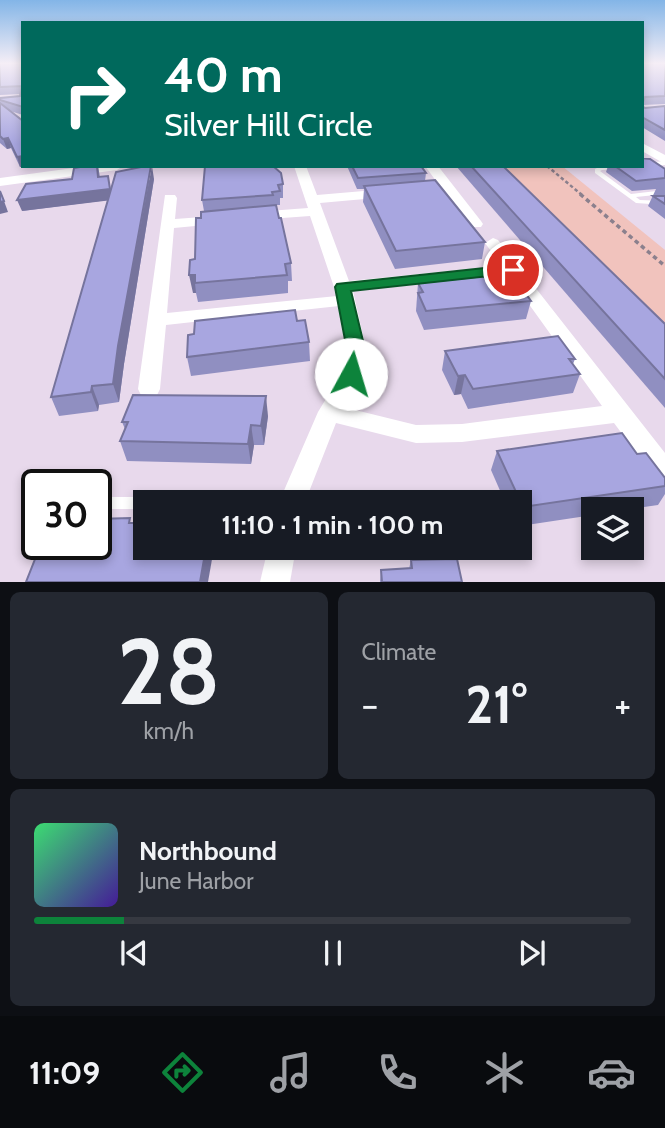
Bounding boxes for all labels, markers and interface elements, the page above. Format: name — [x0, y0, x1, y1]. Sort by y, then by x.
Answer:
text: 40 m — [164, 45, 283, 104]
icon: right — [49, 49, 140, 140]
text: Silver Hill Circle — [164, 105, 373, 144]
pin — [483, 240, 543, 300]
icon: arrive — [494, 251, 532, 289]
position arrow — [314, 337, 388, 411]
speed limit sign: 30 — [21, 469, 112, 560]
map controls — [581, 497, 644, 560]
button: layers — [581, 497, 644, 560]
text: 11:10 · 1 min · 100 m — [222, 509, 443, 541]
text: 28 — [117, 616, 220, 727]
text: Climate — [362, 638, 436, 666]
text: 21° — [465, 673, 527, 736]
text: − — [362, 681, 378, 728]
text: + — [614, 681, 631, 728]
text: km/h — [144, 717, 194, 745]
text: Northbound — [139, 835, 277, 867]
text: June Harbor — [139, 867, 253, 895]
icon: previous — [115, 934, 153, 972]
icon: pause — [314, 934, 352, 972]
icon: next — [513, 934, 551, 972]
icon: directions — [158, 1048, 207, 1097]
icon: music — [266, 1048, 315, 1097]
icon: phone — [373, 1048, 422, 1097]
icon: climate — [480, 1048, 529, 1097]
icon: car — [587, 1048, 636, 1097]
text: 11:09 — [29, 1053, 100, 1092]

